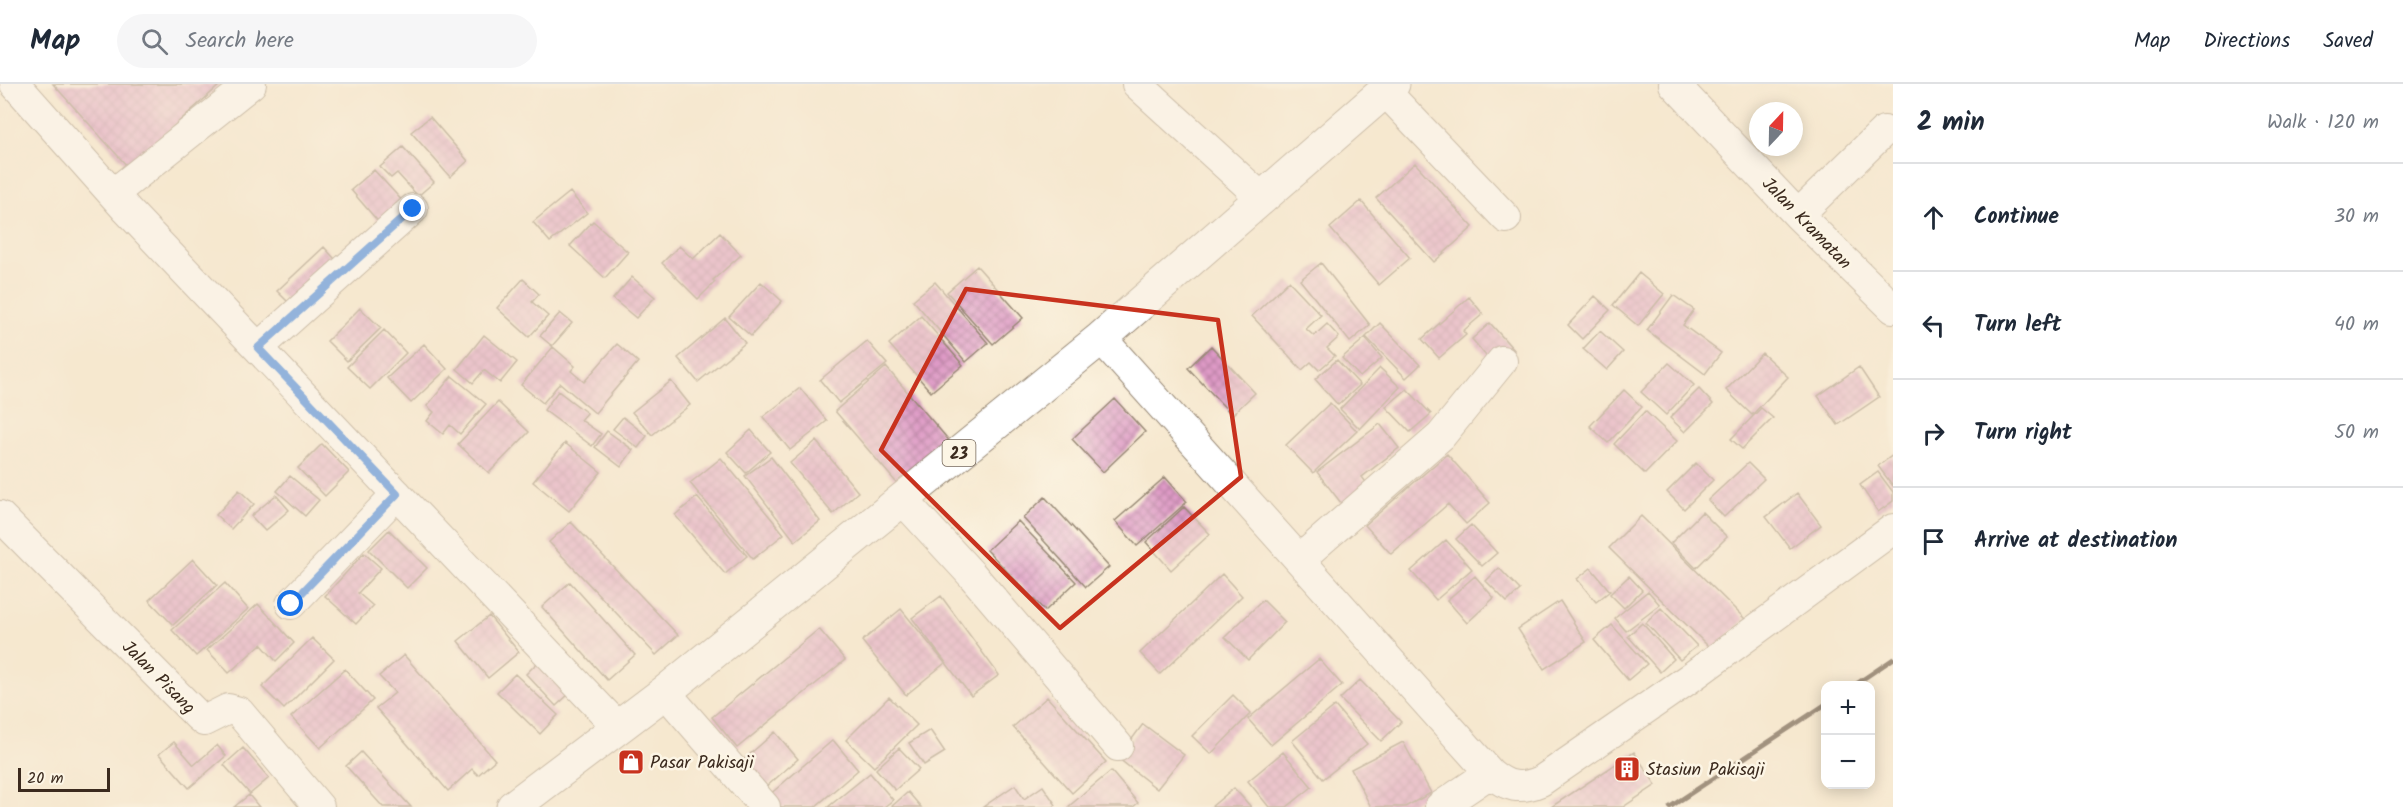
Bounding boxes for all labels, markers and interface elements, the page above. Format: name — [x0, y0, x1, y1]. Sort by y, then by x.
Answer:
search box — [117, 14, 537, 68]
text: Map — [30, 19, 81, 64]
text: Search here — [186, 24, 294, 59]
icon: search — [138, 25, 171, 58]
text: Map — [2134, 25, 2170, 58]
text: Directions — [2203, 25, 2290, 58]
text: Saved — [2323, 25, 2373, 58]
north arrow — [1749, 102, 1803, 156]
text: 2 min — [1917, 102, 1985, 144]
text: Walk · 120 m — [2267, 107, 2379, 139]
street label: Jalan Kramatan — [1754, 171, 1858, 277]
route end — [399, 195, 425, 221]
text: Continue — [1974, 200, 2059, 235]
icon: ahead — [1917, 201, 1950, 234]
text: 30 m — [2334, 201, 2379, 233]
text: Turn left — [1974, 308, 2061, 343]
icon: left — [1917, 309, 1950, 342]
text: 40 m — [2334, 309, 2379, 341]
text: Turn right — [1974, 416, 2072, 451]
icon: right — [1917, 417, 1950, 450]
text: 50 m — [2334, 417, 2379, 449]
road number: 23 — [942, 440, 976, 466]
text: Arrive at destination — [1974, 524, 2177, 559]
icon: arrive — [1917, 525, 1950, 558]
route start — [277, 590, 303, 616]
street label: Jalan Pisang — [114, 634, 202, 722]
map controls — [1821, 681, 1875, 789]
button: + — [1821, 681, 1875, 735]
button: − — [1821, 735, 1875, 789]
shop icon: Pasar Pakisaji — [616, 747, 646, 777]
place label: Pasar Pakisaji — [650, 749, 754, 778]
building icon: Stasiun Pakisaji — [1612, 754, 1642, 784]
place label: Stasiun Pakisaji — [1646, 756, 1765, 785]
scale bar — [18, 765, 110, 792]
text: 20 m — [27, 766, 63, 791]

